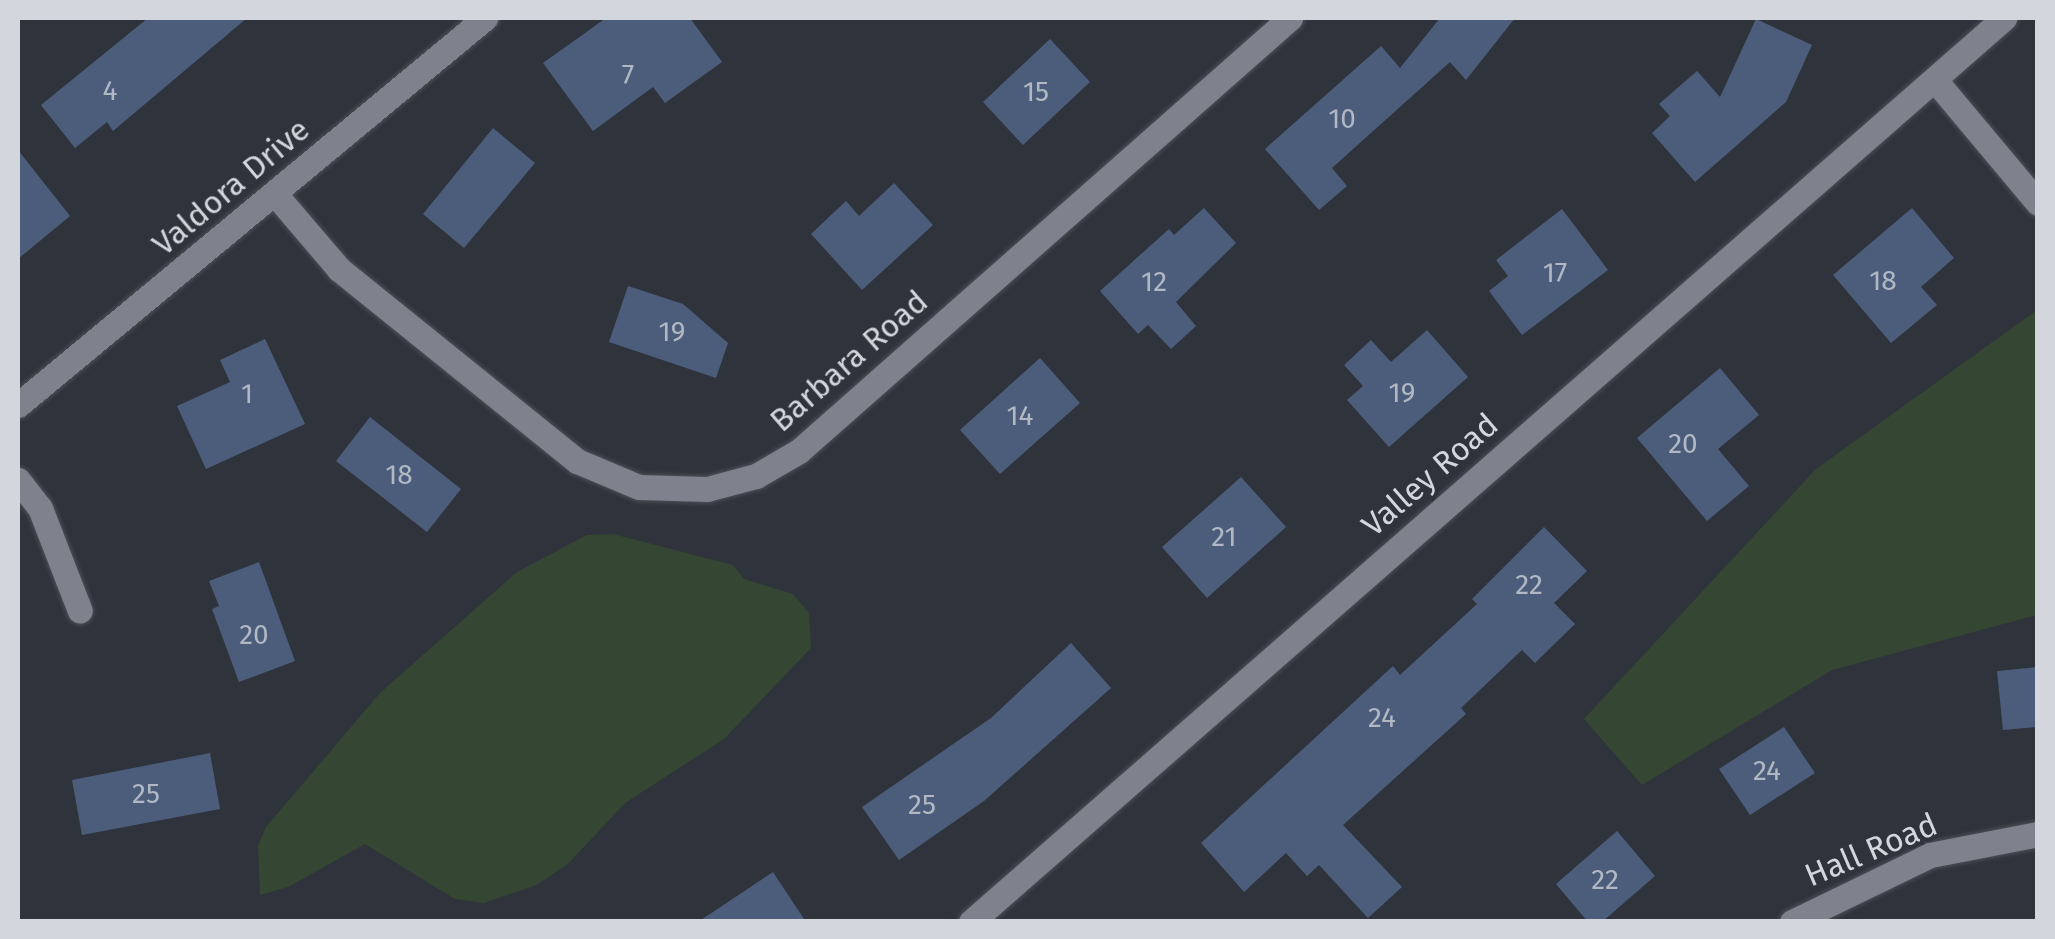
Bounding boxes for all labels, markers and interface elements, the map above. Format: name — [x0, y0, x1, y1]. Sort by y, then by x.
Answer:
house number: 7 — [622, 58, 634, 92]
house number: 4 — [103, 74, 117, 108]
house number: 15 — [1023, 75, 1049, 109]
house number: 10 — [1328, 102, 1356, 136]
street label: Valdora Drive — [145, 110, 317, 264]
house number: 17 — [1543, 256, 1567, 290]
house number: 18 — [1869, 264, 1897, 298]
house number: 12 — [1141, 265, 1167, 299]
street label: Barbara Road — [762, 282, 936, 440]
house number: 19 — [659, 315, 685, 349]
house number: 19 — [1389, 376, 1415, 410]
house number: 1 — [241, 377, 253, 411]
house number: 14 — [1006, 399, 1034, 433]
street label: Valley Road — [1354, 406, 1506, 544]
house number: 20 — [1668, 427, 1698, 461]
house number: 18 — [385, 458, 413, 492]
house number: 21 — [1211, 520, 1237, 554]
house number: 22 — [1515, 568, 1543, 602]
house number: 20 — [239, 618, 269, 652]
house number: 24 — [1368, 701, 1396, 735]
house number: 24 — [1753, 754, 1781, 788]
house number: 25 — [132, 777, 160, 811]
house number: 25 — [908, 788, 936, 822]
street label: Hall Road — [1799, 805, 1943, 895]
house number: 22 — [1591, 863, 1619, 897]

